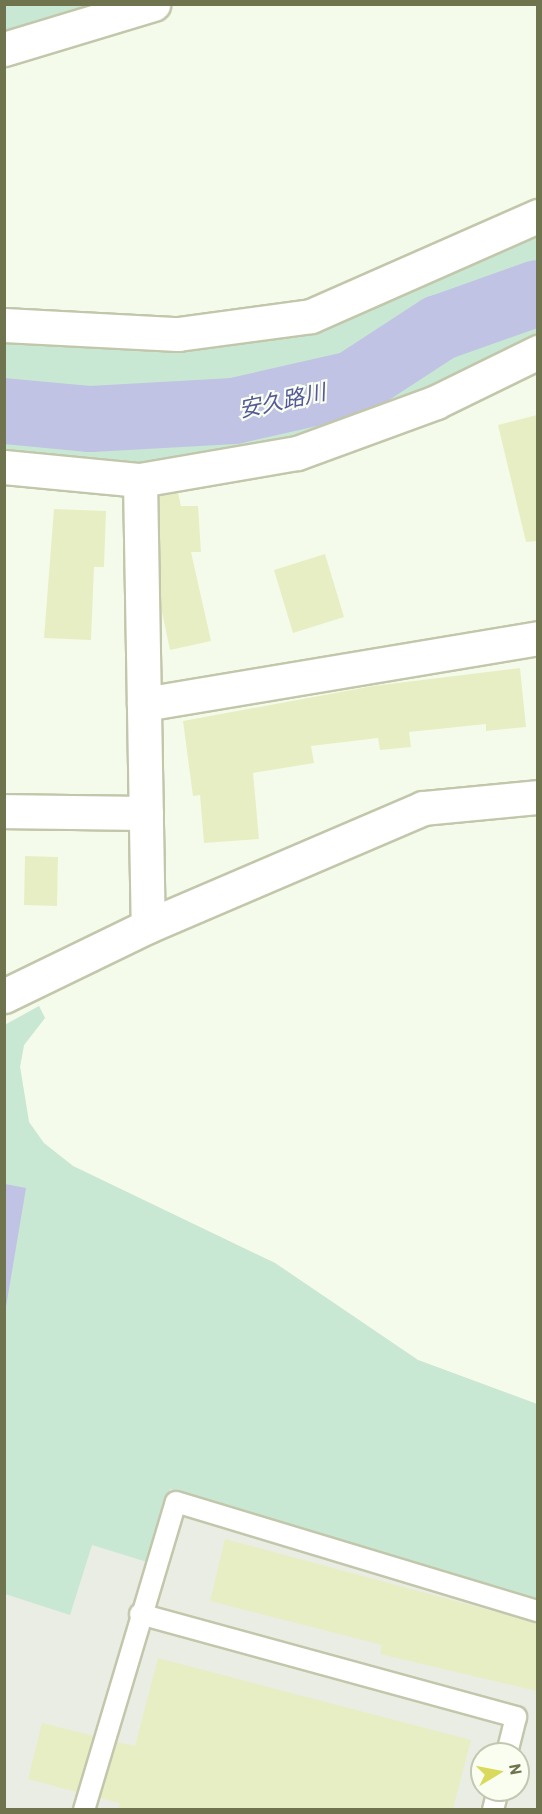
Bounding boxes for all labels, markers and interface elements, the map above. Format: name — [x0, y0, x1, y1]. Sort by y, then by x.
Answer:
water label: 安久路川 — [236, 378, 328, 422]
north arrow — [470, 1742, 530, 1802]
text: N — [506, 1762, 527, 1776]

